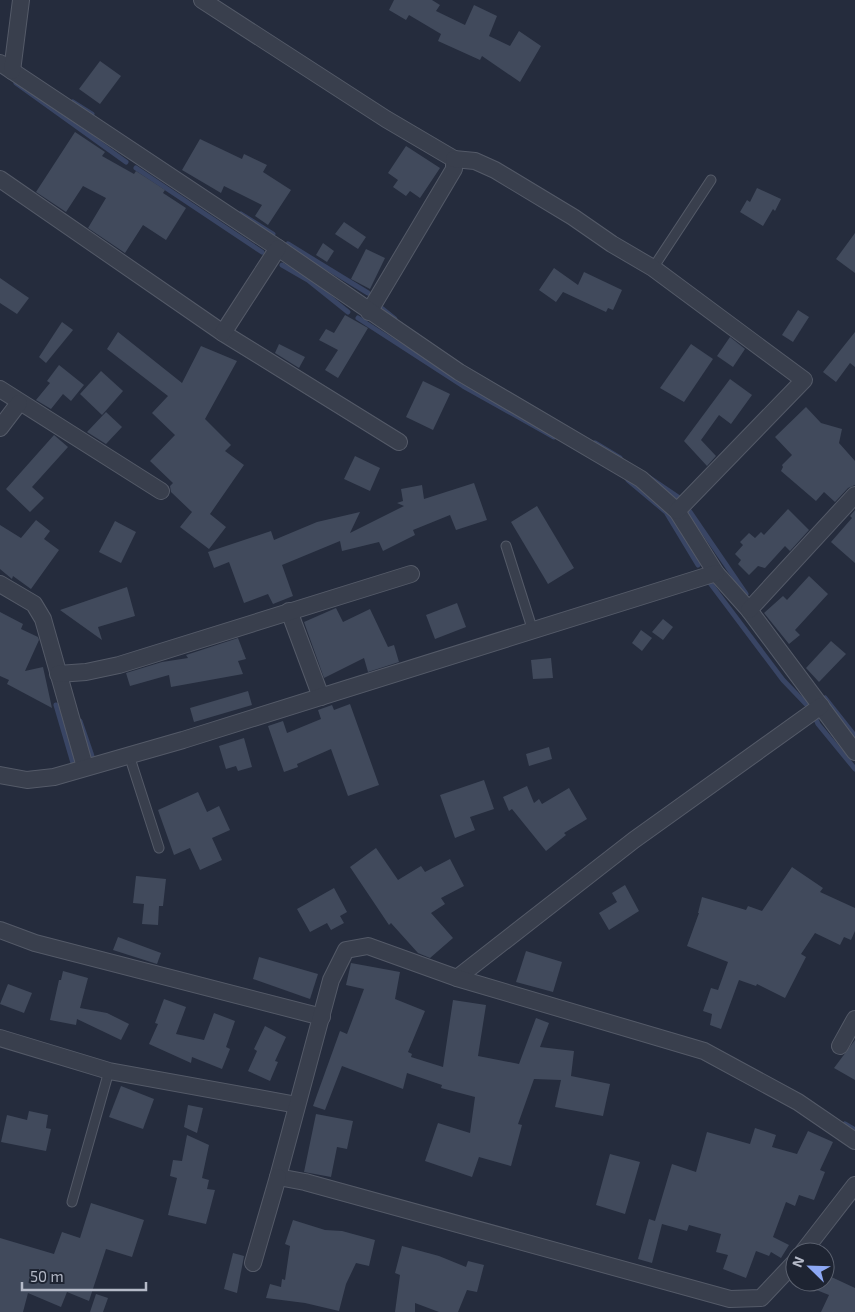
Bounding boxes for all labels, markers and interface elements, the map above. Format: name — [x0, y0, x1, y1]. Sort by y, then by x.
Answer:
north arrow — [785, 1242, 835, 1292]
text: N — [788, 1254, 807, 1270]
scale bar — [22, 1260, 146, 1292]
text: 50 m — [30, 1267, 64, 1285]

